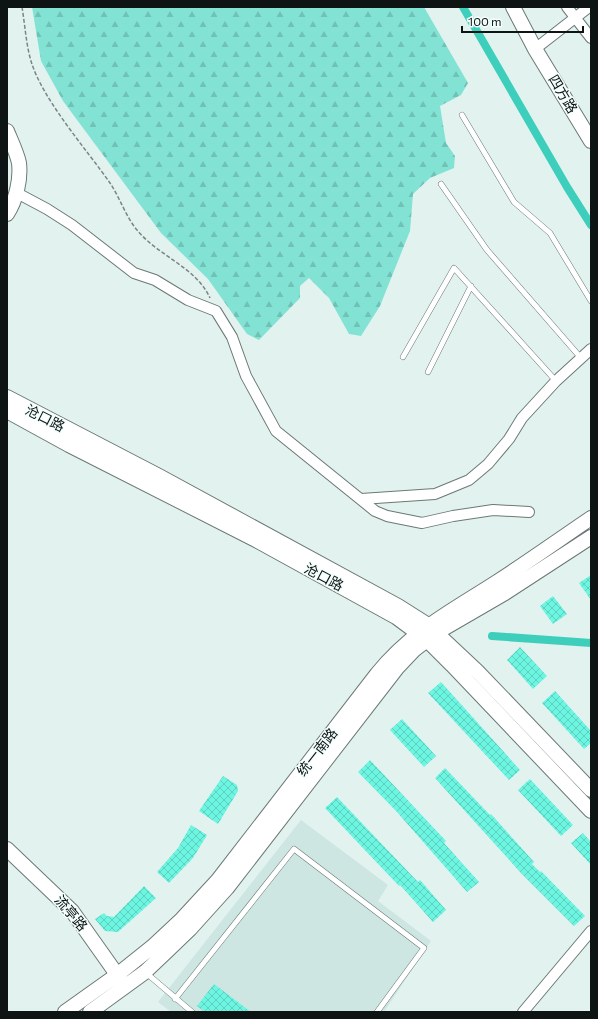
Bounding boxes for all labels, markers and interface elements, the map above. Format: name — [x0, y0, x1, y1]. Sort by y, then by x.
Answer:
scale bar — [462, 8, 583, 34]
text: 100 m — [468, 14, 502, 28]
street label: 四方路 — [545, 71, 582, 116]
street label: 沧口路 — [23, 400, 68, 435]
street label: 沧口路 — [302, 559, 347, 594]
street label: 统一南路 — [293, 724, 341, 779]
street label: 流亭路 — [51, 891, 91, 934]

